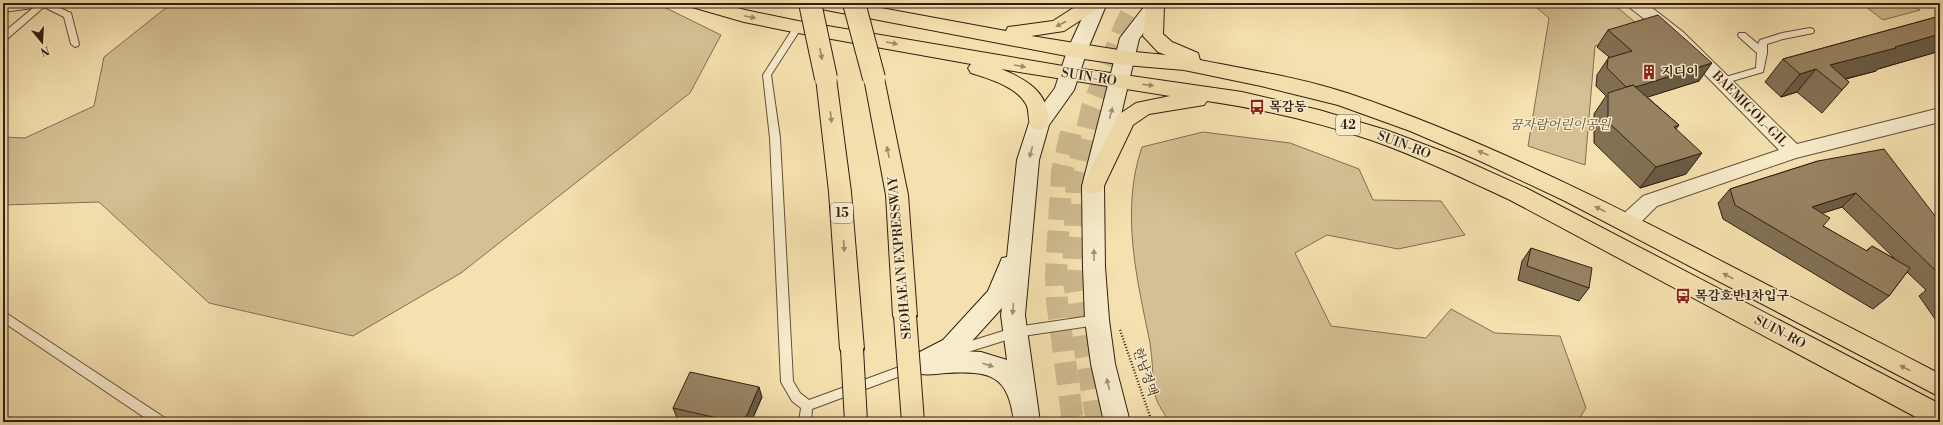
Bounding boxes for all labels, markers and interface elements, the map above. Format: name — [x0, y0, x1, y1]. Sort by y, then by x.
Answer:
one-way arrow — [744, 14, 756, 20]
one-way arrow — [1055, 21, 1067, 27]
north arrow — [22, 22, 62, 62]
one-way arrow — [885, 41, 898, 47]
text: N — [38, 43, 51, 59]
one-way arrow — [818, 48, 824, 61]
one-way arrow — [1013, 63, 1026, 69]
building icon: 지디이 — [1640, 63, 1658, 81]
place label: 지디이 — [1661, 64, 1699, 80]
street label: SUIN-RO — [1060, 65, 1118, 89]
street label: BAEMIGOL-GIL — [1708, 67, 1791, 150]
one-way arrow — [1142, 82, 1154, 88]
bus stop icon: 목감동 — [1248, 98, 1266, 116]
place label: 목감동 — [1269, 99, 1307, 115]
one-way arrow — [1108, 107, 1114, 119]
one-way arrow — [827, 111, 834, 123]
road number: 42 — [1336, 115, 1360, 135]
park label: 꿈자람어린이공원 — [1510, 117, 1612, 133]
street label: SUIN-RO — [1375, 128, 1433, 162]
one-way arrow — [885, 146, 891, 158]
one-way arrow — [1028, 146, 1034, 158]
one-way arrow — [1477, 150, 1488, 156]
street label: SEOHAEAN EXPRESSWAY — [885, 175, 915, 340]
road number: 15 — [831, 203, 853, 223]
one-way arrow — [1594, 206, 1606, 213]
one-way arrow — [841, 240, 848, 252]
one-way arrow — [1091, 248, 1097, 261]
one-way arrow — [1722, 272, 1734, 279]
bus stop icon: 목감호반1차입구 — [1674, 287, 1692, 305]
place label: 목감호반1차입구 — [1695, 288, 1790, 304]
one-way arrow — [1010, 303, 1017, 315]
street label: SUIN-RO — [1752, 312, 1808, 352]
street label: 한남정맥 — [1129, 346, 1161, 398]
one-way arrow — [982, 362, 994, 368]
one-way arrow — [1900, 365, 1911, 371]
one-way arrow — [1105, 378, 1111, 390]

